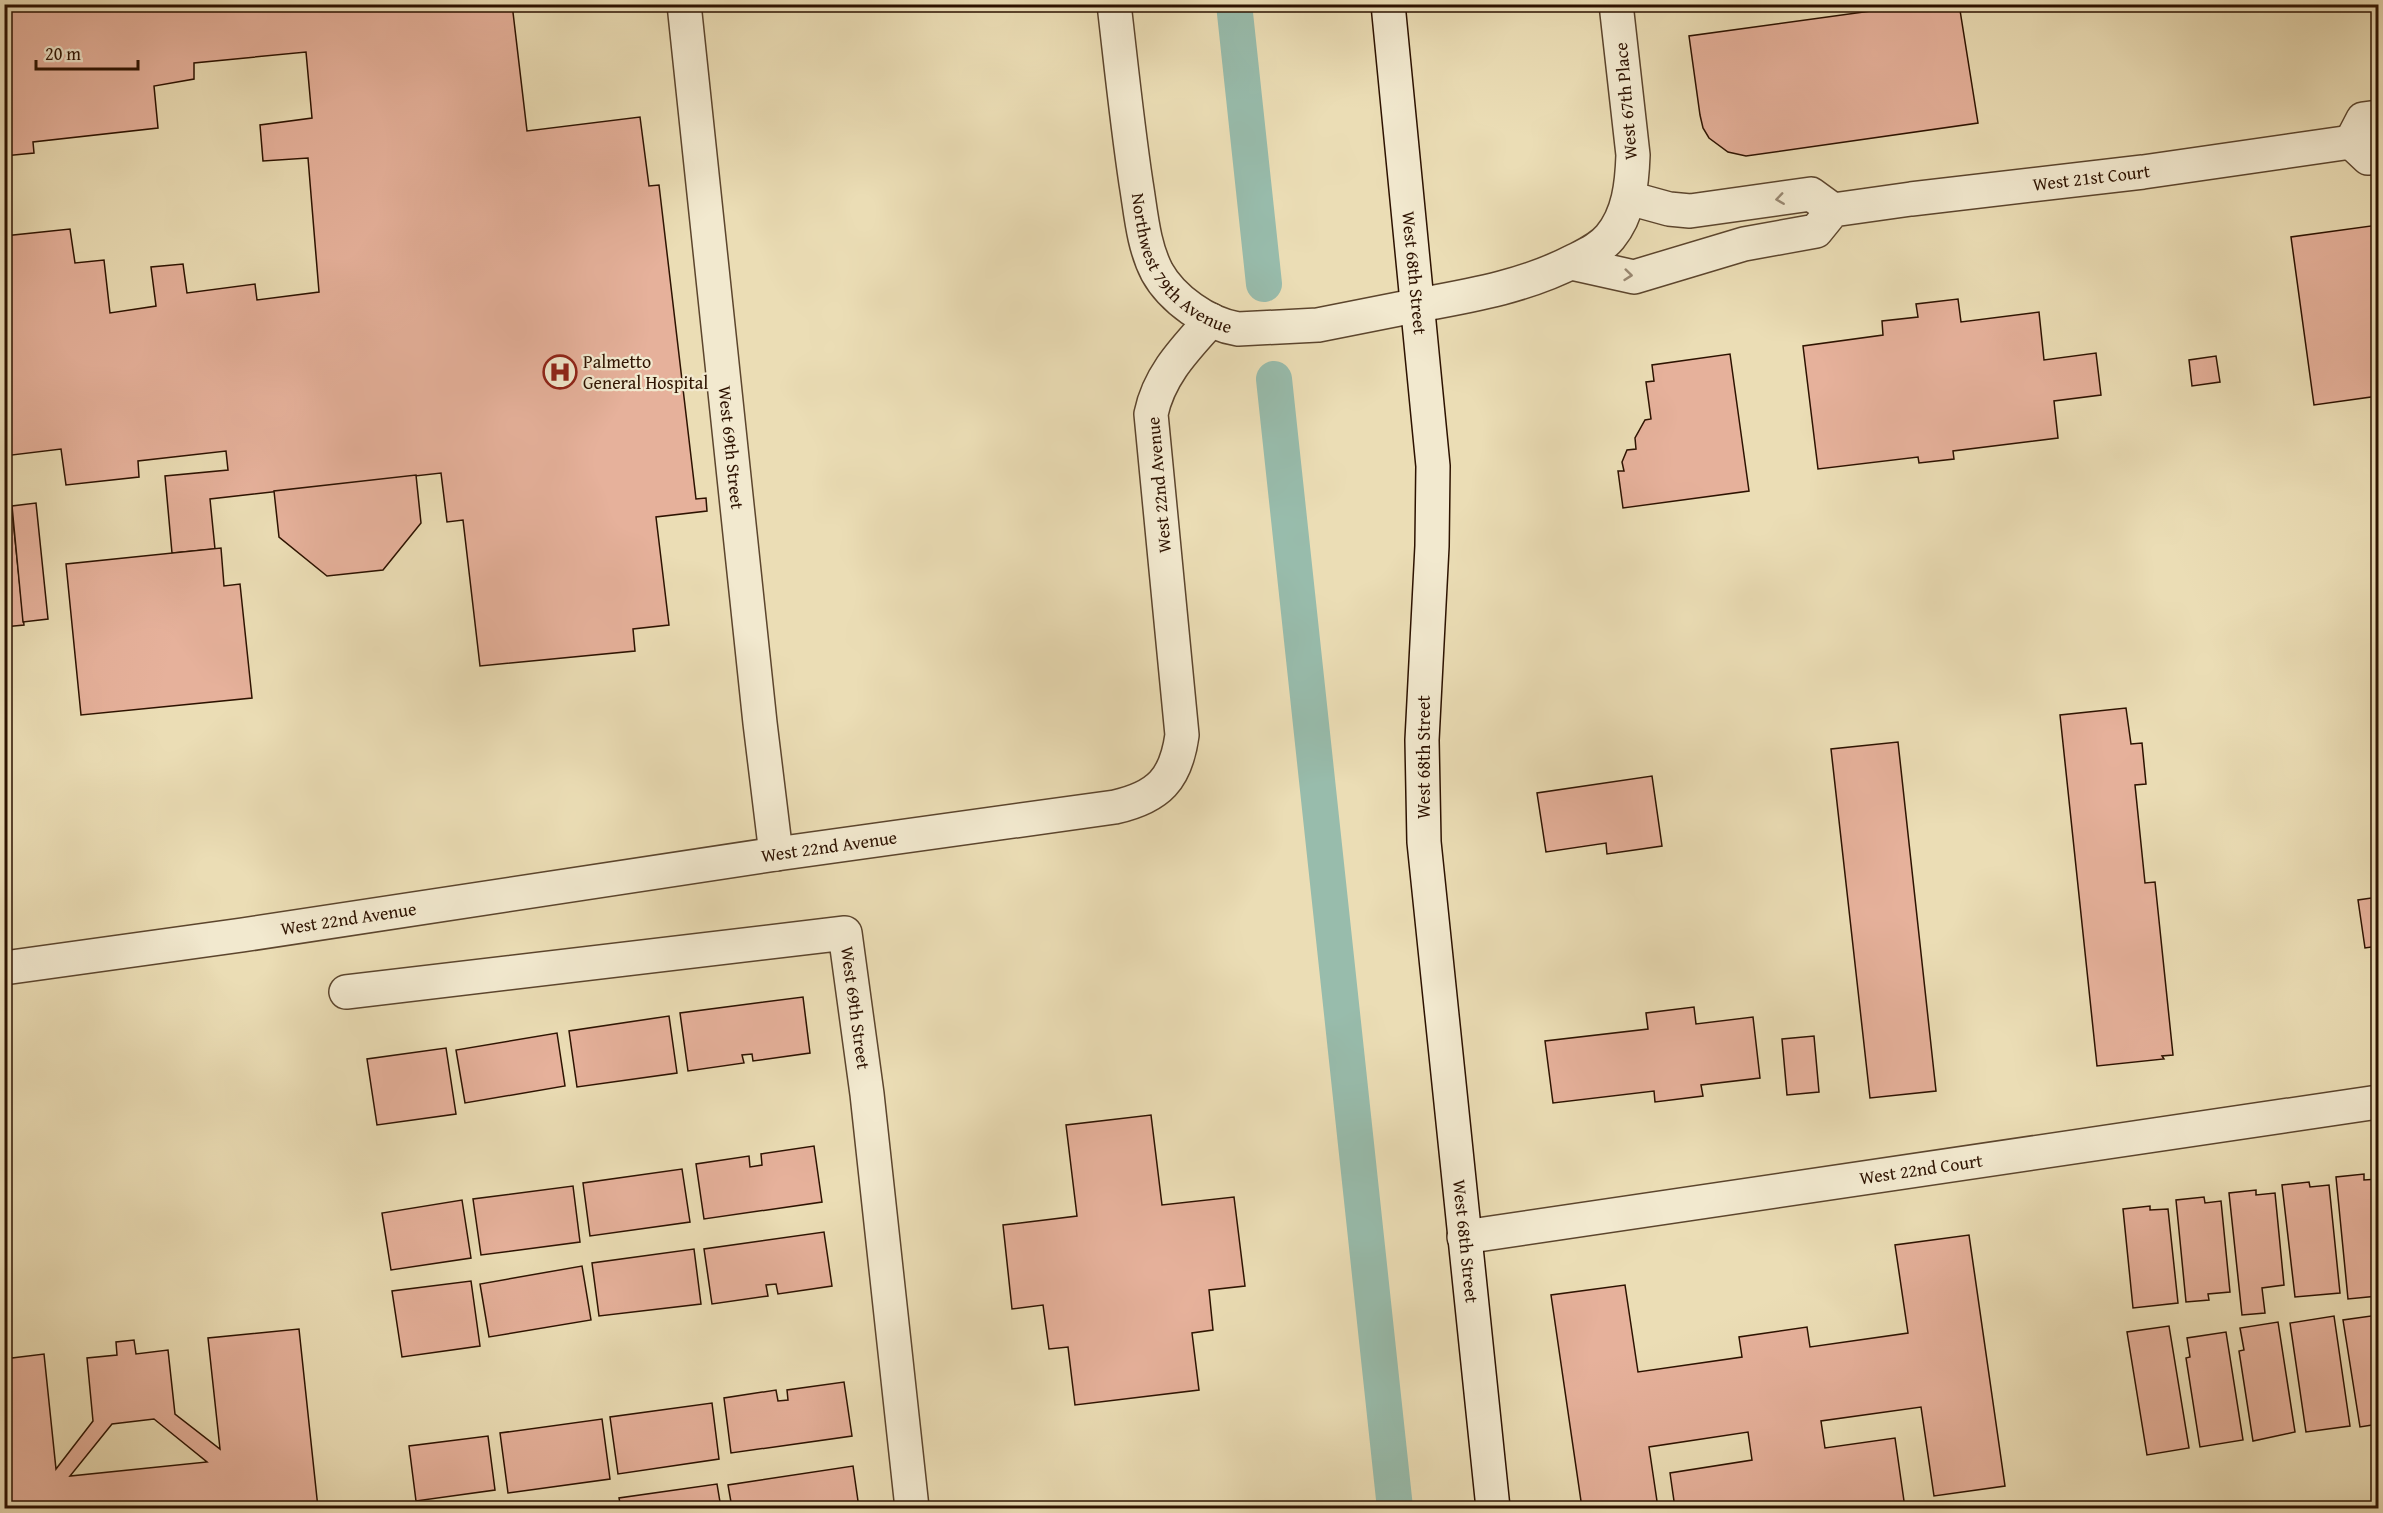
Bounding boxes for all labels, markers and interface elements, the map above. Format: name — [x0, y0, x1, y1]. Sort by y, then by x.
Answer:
scale bar — [36, 33, 138, 71]
text: 20 m — [45, 40, 81, 67]
street label: West 67th Place — [1607, 41, 1644, 161]
street label: West 21st Court — [2031, 157, 2152, 198]
street label: Northwest 79th Avenue — [1125, 191, 1235, 340]
one-way arrow — [1775, 192, 1784, 204]
street label: West 68th Street — [1395, 210, 1434, 336]
one-way arrow — [1623, 268, 1633, 281]
place label: Palmetto General Hospital — [583, 348, 708, 396]
hospital icon: Palmetto General Hospital — [542, 354, 578, 390]
street label: West 69th Street — [711, 384, 751, 511]
street label: West 22nd Avenue — [1139, 416, 1178, 554]
street label: West 68th Street — [1410, 694, 1437, 819]
street label: West 22nd Avenue — [759, 823, 899, 869]
street label: West 22nd Avenue — [279, 895, 418, 942]
street label: West 69th Street — [834, 945, 878, 1072]
street label: West 22nd Court — [1858, 1146, 1985, 1191]
street label: West 68th Street — [1446, 1178, 1486, 1305]

